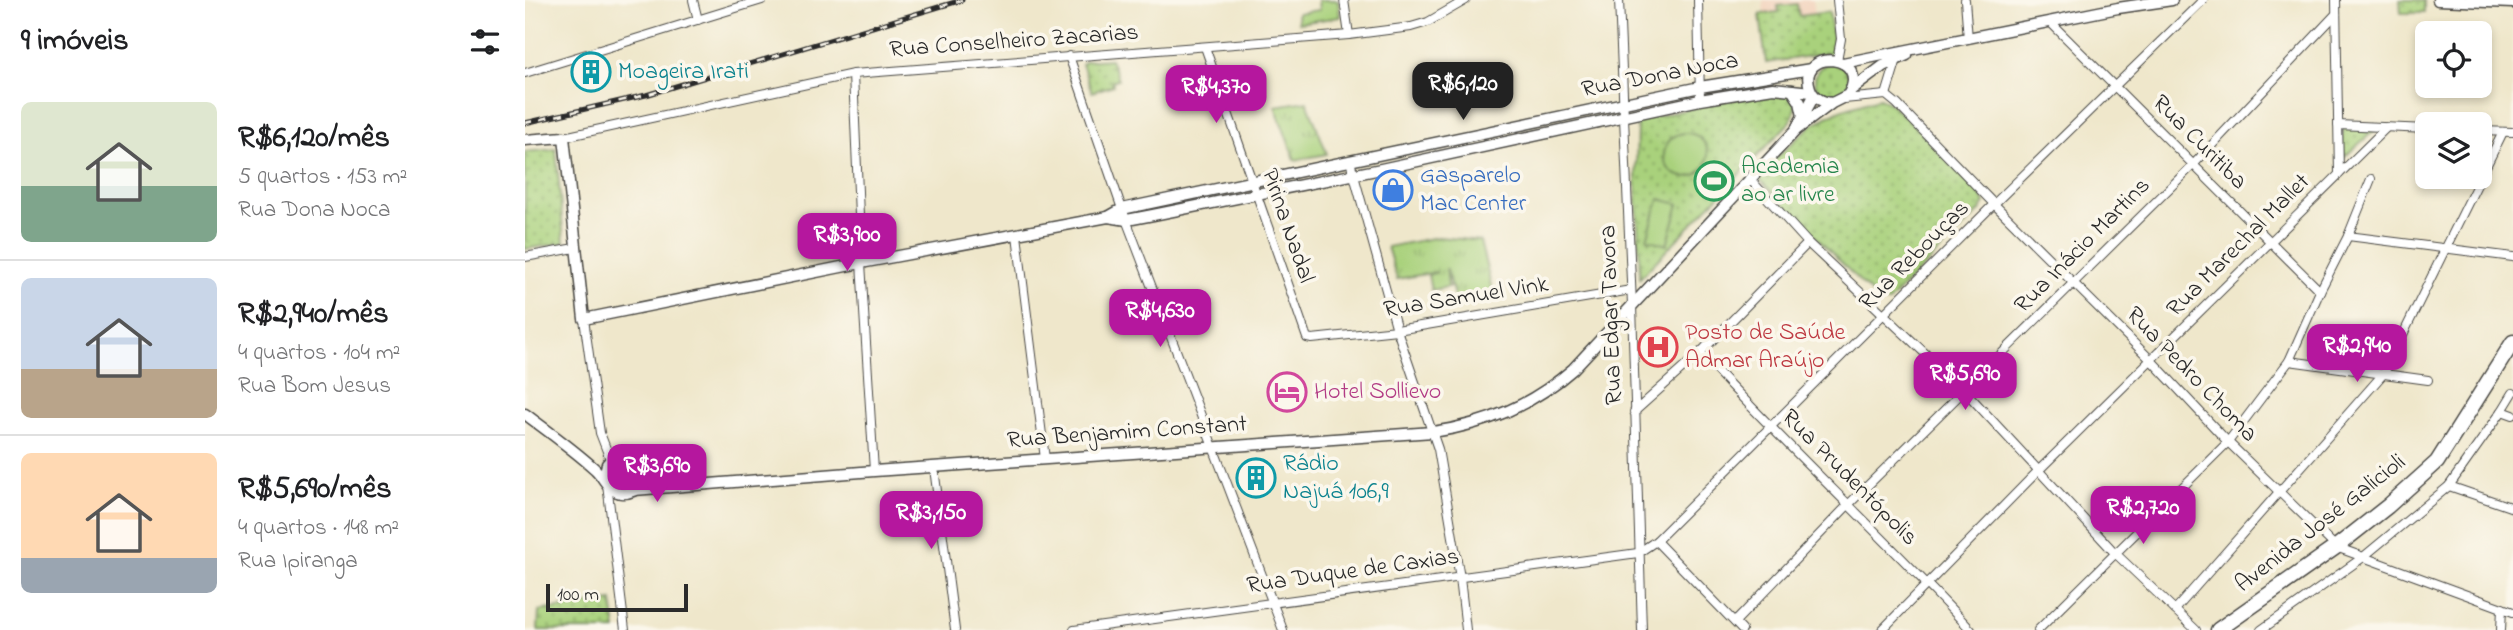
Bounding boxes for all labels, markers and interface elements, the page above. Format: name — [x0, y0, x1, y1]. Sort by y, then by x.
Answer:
street label: Rua Conselheiro Zacarias — [888, 16, 1140, 68]
text: 9 imóveis — [21, 20, 128, 64]
map controls — [2415, 21, 2492, 189]
button: locate — [2415, 21, 2492, 98]
icon: filters — [466, 23, 504, 61]
street label: Rua Dona Noca — [1579, 44, 1741, 108]
building icon: Moageira Irati — [570, 51, 612, 93]
place label: Moageira Irati — [618, 55, 749, 90]
pin: R$6,120 — [1398, 62, 1528, 122]
pin: R$4,370 — [1151, 66, 1281, 125]
text: R$6,120 — [1428, 68, 1498, 101]
text: R$4,370 — [1182, 71, 1250, 104]
street label: Rua Curitiba — [2143, 87, 2255, 199]
button: layers — [2415, 112, 2492, 189]
text: R$6,120/mês — [238, 117, 390, 161]
icon: home — [77, 130, 161, 214]
place label: Academia ao ar livre — [1741, 150, 1840, 213]
place label: Gasparelo Mac Center — [1420, 159, 1527, 222]
sports icon: Academia ao ar livre — [1693, 160, 1735, 202]
text: 5 quartos · 153 m² — [238, 161, 407, 194]
street label: Pirina Nadal — [1251, 164, 1323, 288]
street label: Rua Marechal Mallet — [2159, 166, 2319, 326]
shop icon: Gasparelo Mac Center — [1372, 169, 1414, 211]
street label: Rua Inácio Martins — [2007, 170, 2159, 322]
street label: Rua Rebouças — [1852, 193, 1978, 319]
text: Rua Dona Noca — [238, 194, 390, 227]
pin: R$3,900 — [782, 214, 912, 273]
text: R$3,900 — [814, 219, 880, 252]
street label: Rua Edgar Tavora — [1591, 224, 1633, 406]
street label: Rua Samuel Vink — [1381, 268, 1551, 328]
pin: R$4,630 — [1095, 290, 1225, 349]
text: R$2,940/mês — [238, 293, 388, 337]
text: R$4,630 — [1125, 295, 1195, 328]
street label: Rua Pedro Choma — [2117, 299, 2265, 451]
icon: home — [77, 306, 161, 390]
place label: Posto de Saúde Admar Araújo — [1685, 316, 1845, 379]
pin: R$2,940 — [2292, 324, 2422, 384]
hospital icon: Posto de Saúde Admar Araújo — [1637, 326, 1679, 368]
text: R$2,940 — [2323, 330, 2391, 363]
text: 4 quartos · 104 m² — [238, 337, 400, 370]
pin: R$5,690 — [1900, 352, 2030, 412]
text: R$5,690 — [1930, 358, 2000, 391]
text: Rua Bom Jesus — [238, 370, 391, 403]
hotel icon: Hotel Sollievo — [1266, 371, 1308, 413]
place label: Hotel Sollievo — [1314, 375, 1441, 410]
street label: Rua Prudentópolis — [1772, 401, 1926, 555]
street label: Rua Benjamim Constant — [1006, 407, 1248, 459]
pin: R$3,690 — [592, 444, 722, 504]
street label: Avenida José Galicioli — [2228, 446, 2414, 602]
place label: Rádio Najuá 106,9 — [1283, 447, 1389, 510]
text: R$3,690 — [623, 450, 691, 483]
building icon: Rádio Najuá 106,9 — [1235, 457, 1277, 499]
text: R$5,690/mês — [238, 468, 392, 512]
icon: home — [77, 481, 161, 565]
pin: R$2,720 — [2078, 486, 2208, 546]
pin: R$3,150 — [866, 491, 996, 551]
text: R$2,720 — [2107, 492, 2179, 525]
text: R$3,150 — [896, 497, 966, 530]
text: 4 quartos · 148 m² — [238, 512, 399, 545]
street label: Rua Duque de Caxias — [1245, 540, 1461, 604]
text: Rua Ipiranga — [238, 545, 358, 578]
scale bar — [546, 581, 688, 613]
text: 100 m — [557, 582, 599, 609]

